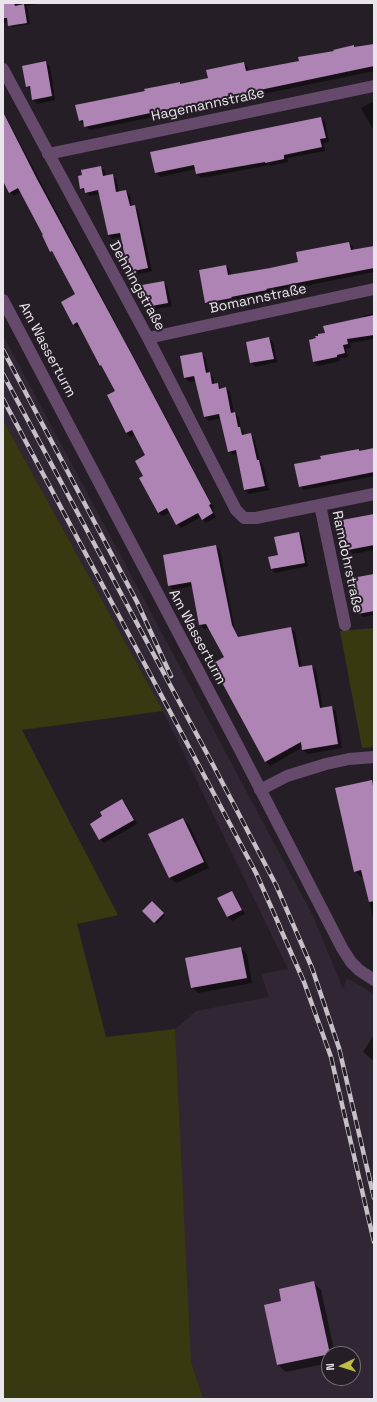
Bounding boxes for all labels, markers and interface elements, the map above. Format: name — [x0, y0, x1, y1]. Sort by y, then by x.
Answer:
street label: Hagemannstraße — [150, 85, 266, 125]
street label: Dehningstraße — [106, 238, 168, 334]
street label: Bomannstraße — [208, 280, 308, 318]
street label: Am Wasserturm — [15, 300, 79, 400]
street label: Ramdohrstraße — [328, 509, 366, 615]
street label: Am Wasserturm — [165, 587, 229, 687]
north arrow — [321, 1346, 361, 1386]
text: N — [323, 1363, 337, 1371]

